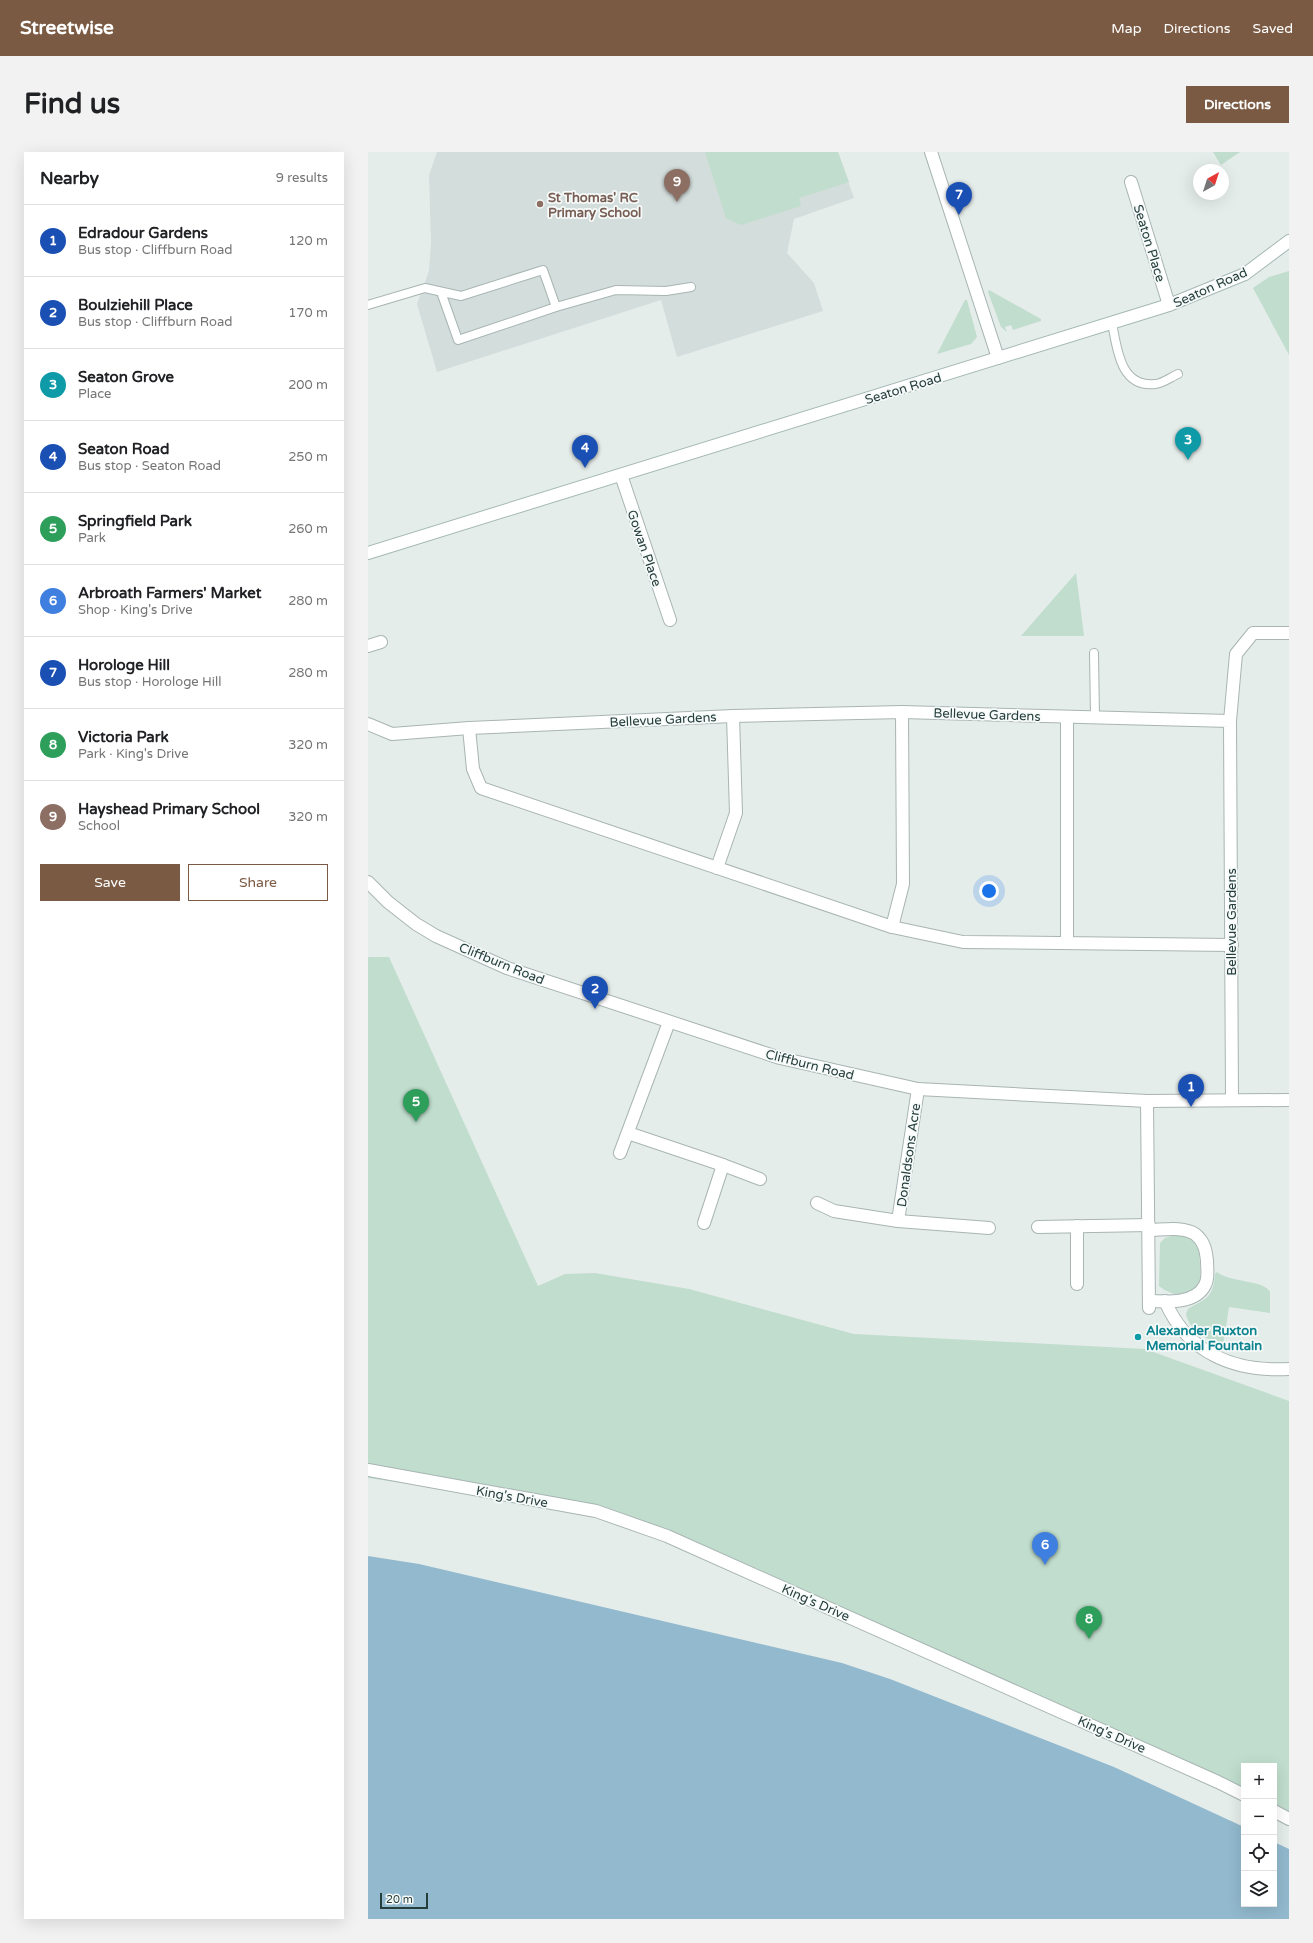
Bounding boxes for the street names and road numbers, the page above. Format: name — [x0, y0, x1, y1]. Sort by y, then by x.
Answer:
street label: Seaton Place — [1130, 203, 1168, 284]
street label: Seaton Road — [1171, 264, 1250, 311]
street label: Seaton Road — [863, 370, 944, 408]
street label: Gowan Place — [623, 508, 665, 589]
street label: Bellevue Gardens — [933, 705, 1041, 725]
street label: Bellevue Gardens — [609, 709, 717, 731]
street label: Bellevue Gardens — [1224, 868, 1240, 976]
street label: Cliffburn Road — [457, 940, 547, 988]
street label: Cliffburn Road — [764, 1046, 856, 1084]
street label: Donaldsons Acre — [894, 1102, 924, 1208]
street label: King's Drive — [475, 1483, 549, 1511]
street label: King's Drive — [779, 1581, 852, 1625]
street label: King's Drive — [1075, 1713, 1148, 1757]

